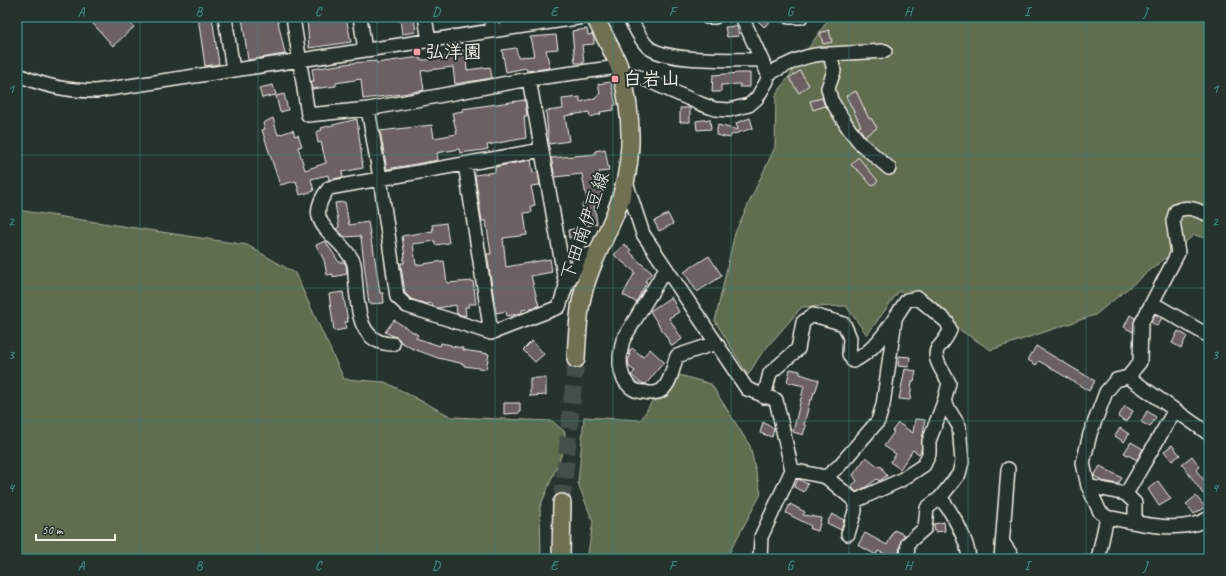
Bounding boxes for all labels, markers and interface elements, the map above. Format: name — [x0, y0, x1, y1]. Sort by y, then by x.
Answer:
text: A — [78, 4, 86, 20]
text: B — [196, 4, 204, 20]
text: C — [315, 4, 323, 20]
text: D — [432, 4, 441, 20]
text: E — [551, 4, 560, 20]
text: F — [669, 4, 678, 20]
text: G — [787, 4, 795, 20]
text: H — [904, 4, 914, 20]
text: I — [1024, 4, 1033, 20]
text: J — [1142, 4, 1149, 20]
place label: 弘洋園 — [425, 40, 482, 64]
marker: 弘洋園 — [412, 47, 422, 57]
place label: 白岩山 — [623, 67, 680, 91]
marker: 白岩山 — [610, 74, 620, 84]
text: 1 — [8, 81, 16, 97]
text: 1 — [1212, 81, 1220, 97]
street label: 下田南伊豆線 — [555, 168, 615, 284]
text: 2 — [8, 214, 15, 230]
text: 2 — [1212, 214, 1219, 230]
text: 3 — [8, 347, 15, 363]
text: 3 — [1212, 347, 1219, 363]
text: 4 — [8, 480, 16, 496]
text: 4 — [1212, 480, 1220, 496]
scale bar — [36, 516, 115, 542]
text: 50 m — [42, 522, 64, 538]
text: A — [78, 558, 86, 574]
text: B — [196, 558, 204, 574]
text: C — [315, 558, 323, 574]
text: D — [432, 558, 441, 574]
text: E — [551, 558, 560, 574]
text: F — [669, 558, 678, 574]
text: G — [787, 558, 795, 574]
text: H — [904, 558, 914, 574]
text: I — [1024, 558, 1033, 574]
text: J — [1142, 558, 1149, 574]

